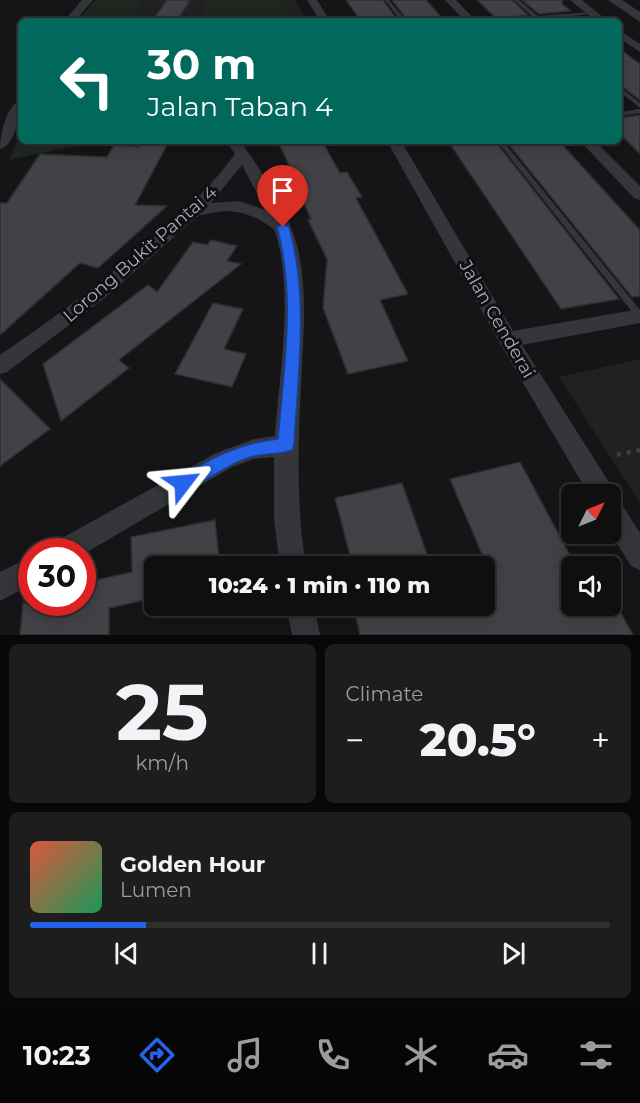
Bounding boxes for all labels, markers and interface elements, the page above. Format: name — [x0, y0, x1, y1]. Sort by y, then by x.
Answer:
text: 30 m — [147, 38, 256, 90]
icon: left — [48, 42, 126, 120]
text: Jalan Taban 4 — [147, 90, 333, 123]
pin — [257, 165, 308, 227]
icon: arrive — [266, 174, 299, 207]
street label: Lorong Bukit Pantai 4 — [58, 181, 222, 327]
street label: Jalan Cenderai — [454, 255, 540, 382]
position arrow — [151, 451, 215, 515]
north arrow — [561, 484, 621, 544]
map controls — [561, 484, 621, 616]
speed limit sign: 30 — [18, 538, 96, 616]
button: sound — [561, 556, 621, 616]
text: 10:24 · 1 min · 110 m — [209, 572, 430, 599]
text: 25 — [116, 664, 208, 760]
text: Climate — [346, 682, 423, 706]
text: 20.5° — [420, 712, 536, 767]
text: − — [346, 720, 364, 760]
text: + — [591, 720, 610, 760]
text: km/h — [136, 751, 189, 775]
text: Golden Hour — [120, 851, 265, 878]
text: Lumen — [120, 878, 192, 902]
icon: previous — [110, 937, 143, 970]
icon: pause — [303, 937, 336, 970]
icon: next — [497, 937, 530, 970]
icon: directions — [136, 1034, 178, 1076]
icon: music — [224, 1034, 266, 1076]
icon: phone — [312, 1034, 354, 1076]
icon: climate — [400, 1034, 442, 1076]
icon: car — [487, 1034, 529, 1076]
icon: filters — [575, 1034, 617, 1076]
text: 10:23 — [23, 1039, 91, 1072]

